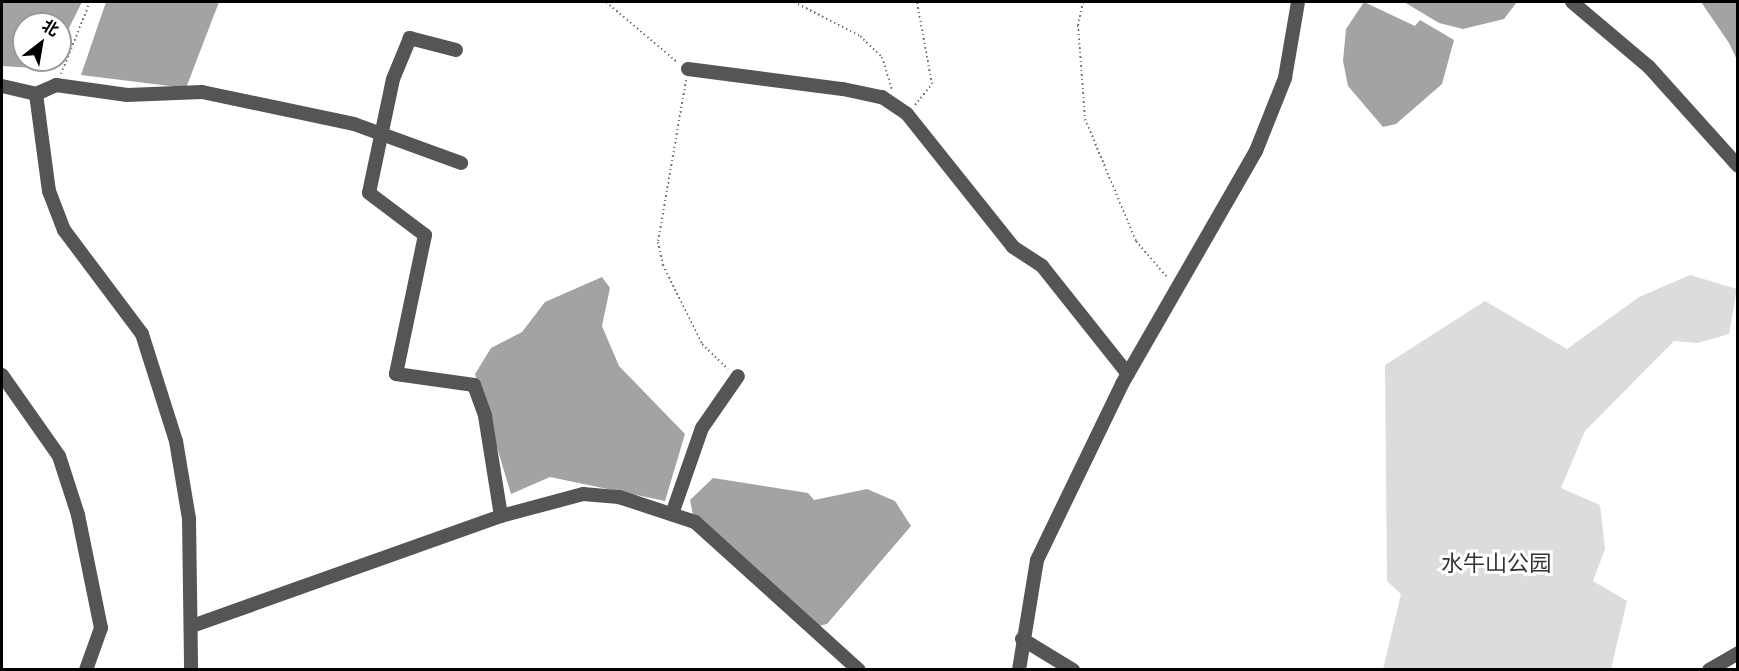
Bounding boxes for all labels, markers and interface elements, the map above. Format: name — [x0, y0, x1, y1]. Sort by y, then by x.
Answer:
north arrow — [12, 12, 72, 72]
text: 北 — [39, 16, 62, 40]
park label: 水牛山公园 — [1441, 551, 1551, 577]

